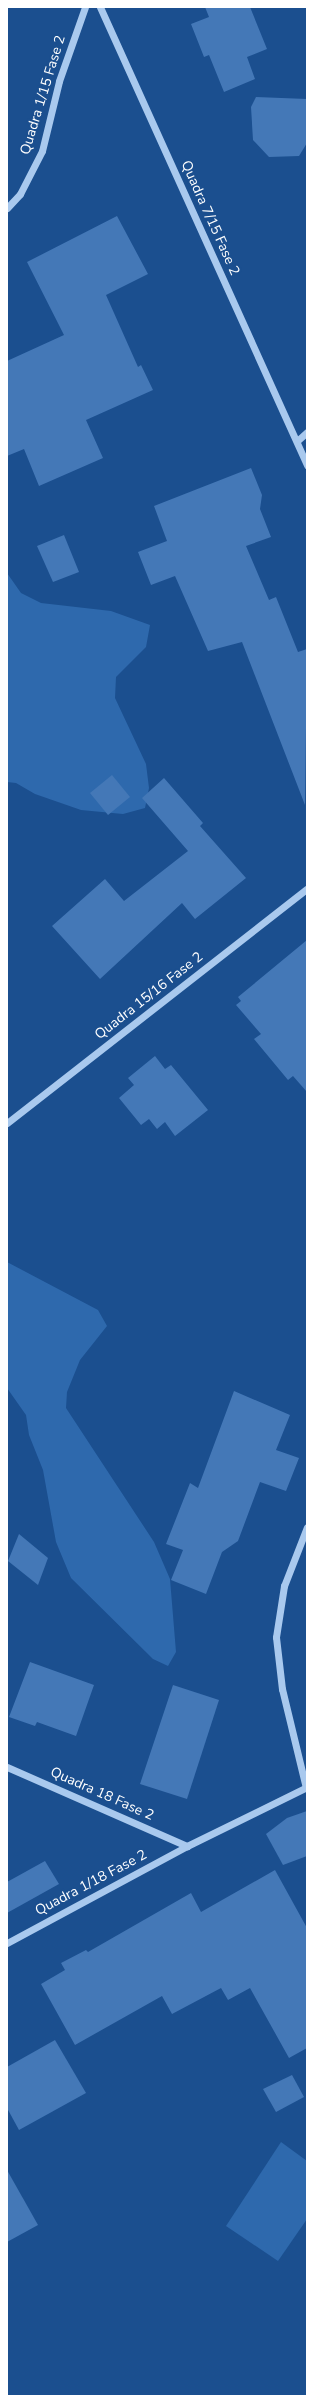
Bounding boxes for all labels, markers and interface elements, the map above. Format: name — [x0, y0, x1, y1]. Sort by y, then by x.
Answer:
street label: Quadra 1/15 Fase 2 — [17, 33, 69, 157]
street label: Quadra 7/15 Fase 2 — [177, 158, 243, 278]
street label: Quadra 15/16 Fase 2 — [92, 949, 206, 1043]
street label: Quadra 18 Fase 2 — [48, 1764, 156, 1824]
street label: Quadra 1/18 Fase 2 — [32, 1847, 150, 1919]

